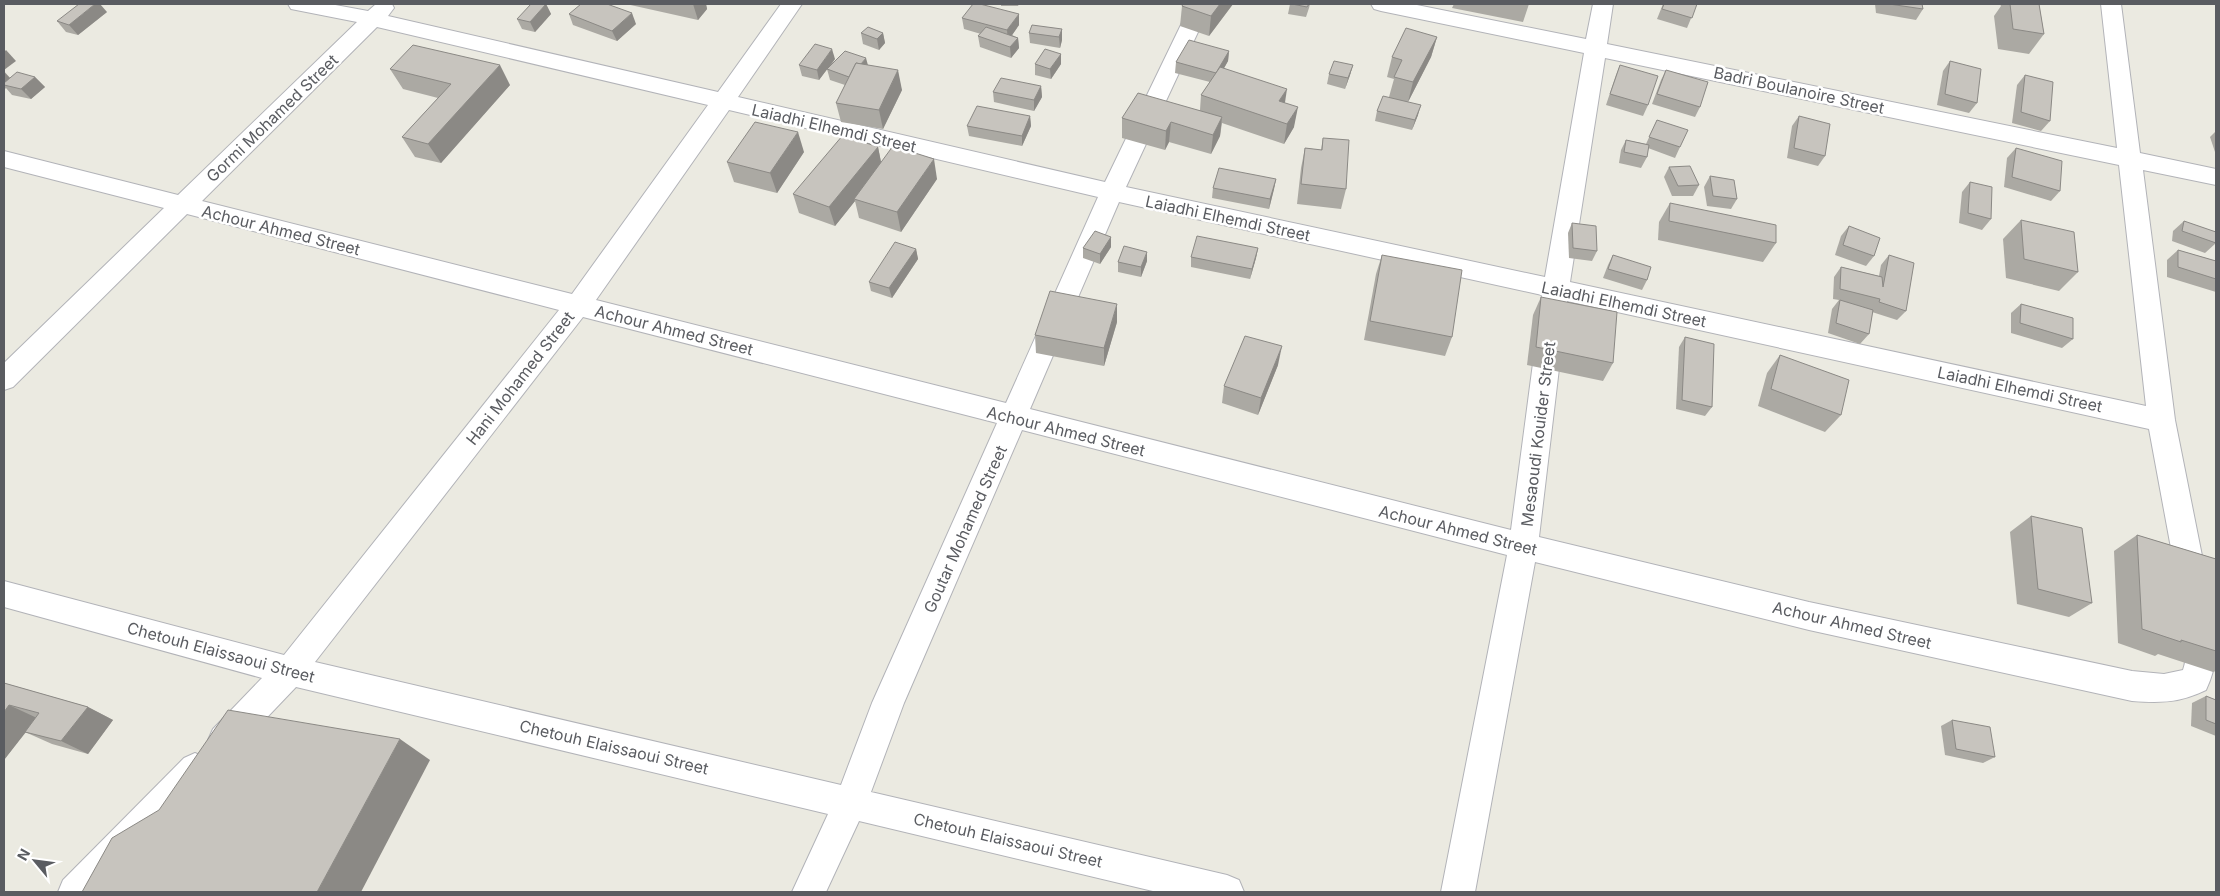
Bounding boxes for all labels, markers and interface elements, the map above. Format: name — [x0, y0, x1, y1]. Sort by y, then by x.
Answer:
street label: Gormi Mohamed Street — [202, 50, 342, 186]
street label: Badri Boulanoire Street — [1712, 62, 1886, 118]
street label: Laiadhi Elhemdi Street — [750, 99, 918, 157]
street label: Laiadhi Elhemdi Street — [1144, 191, 1312, 245]
street label: Achour Ahmed Street — [200, 201, 362, 259]
street label: Laiadhi Elhemdi Street — [1540, 277, 1708, 331]
street label: Achour Ahmed Street — [593, 301, 755, 359]
street label: Hani Mohamed Street — [462, 307, 578, 449]
street label: Mesaoudi Kouider Street — [1517, 340, 1559, 528]
street label: Laiadhi Elhemdi Street — [1936, 362, 2104, 416]
street label: Achour Ahmed Street — [985, 402, 1147, 460]
street label: Goutar Mohamed Street — [919, 442, 1011, 616]
street label: Achour Ahmed Street — [1377, 501, 1539, 559]
street label: Achour Ahmed Street — [1771, 597, 1933, 653]
street label: Chetouh Elaissaoui Street — [125, 617, 317, 687]
street label: Chetouh Elaissaoui Street — [518, 716, 710, 778]
street label: Chetouh Elaissaoui Street — [912, 809, 1104, 871]
north arrow — [10, 836, 60, 886]
text: N — [13, 846, 33, 863]

